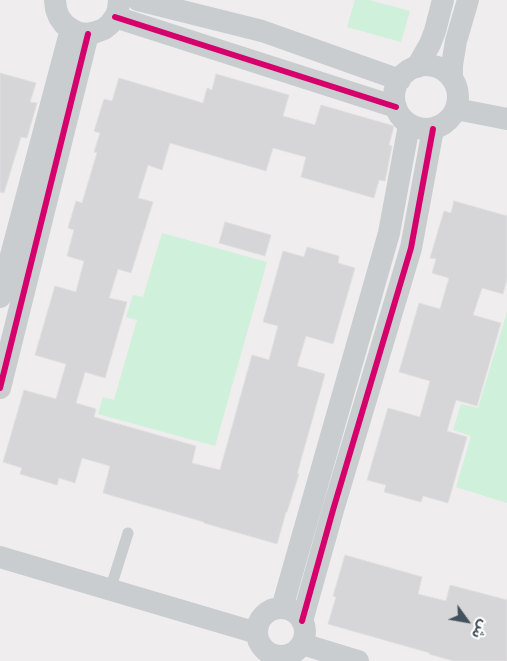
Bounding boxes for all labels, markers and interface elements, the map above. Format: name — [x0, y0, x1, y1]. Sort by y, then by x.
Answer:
north arrow — [442, 596, 492, 646]
text: ش — [469, 617, 491, 641]

